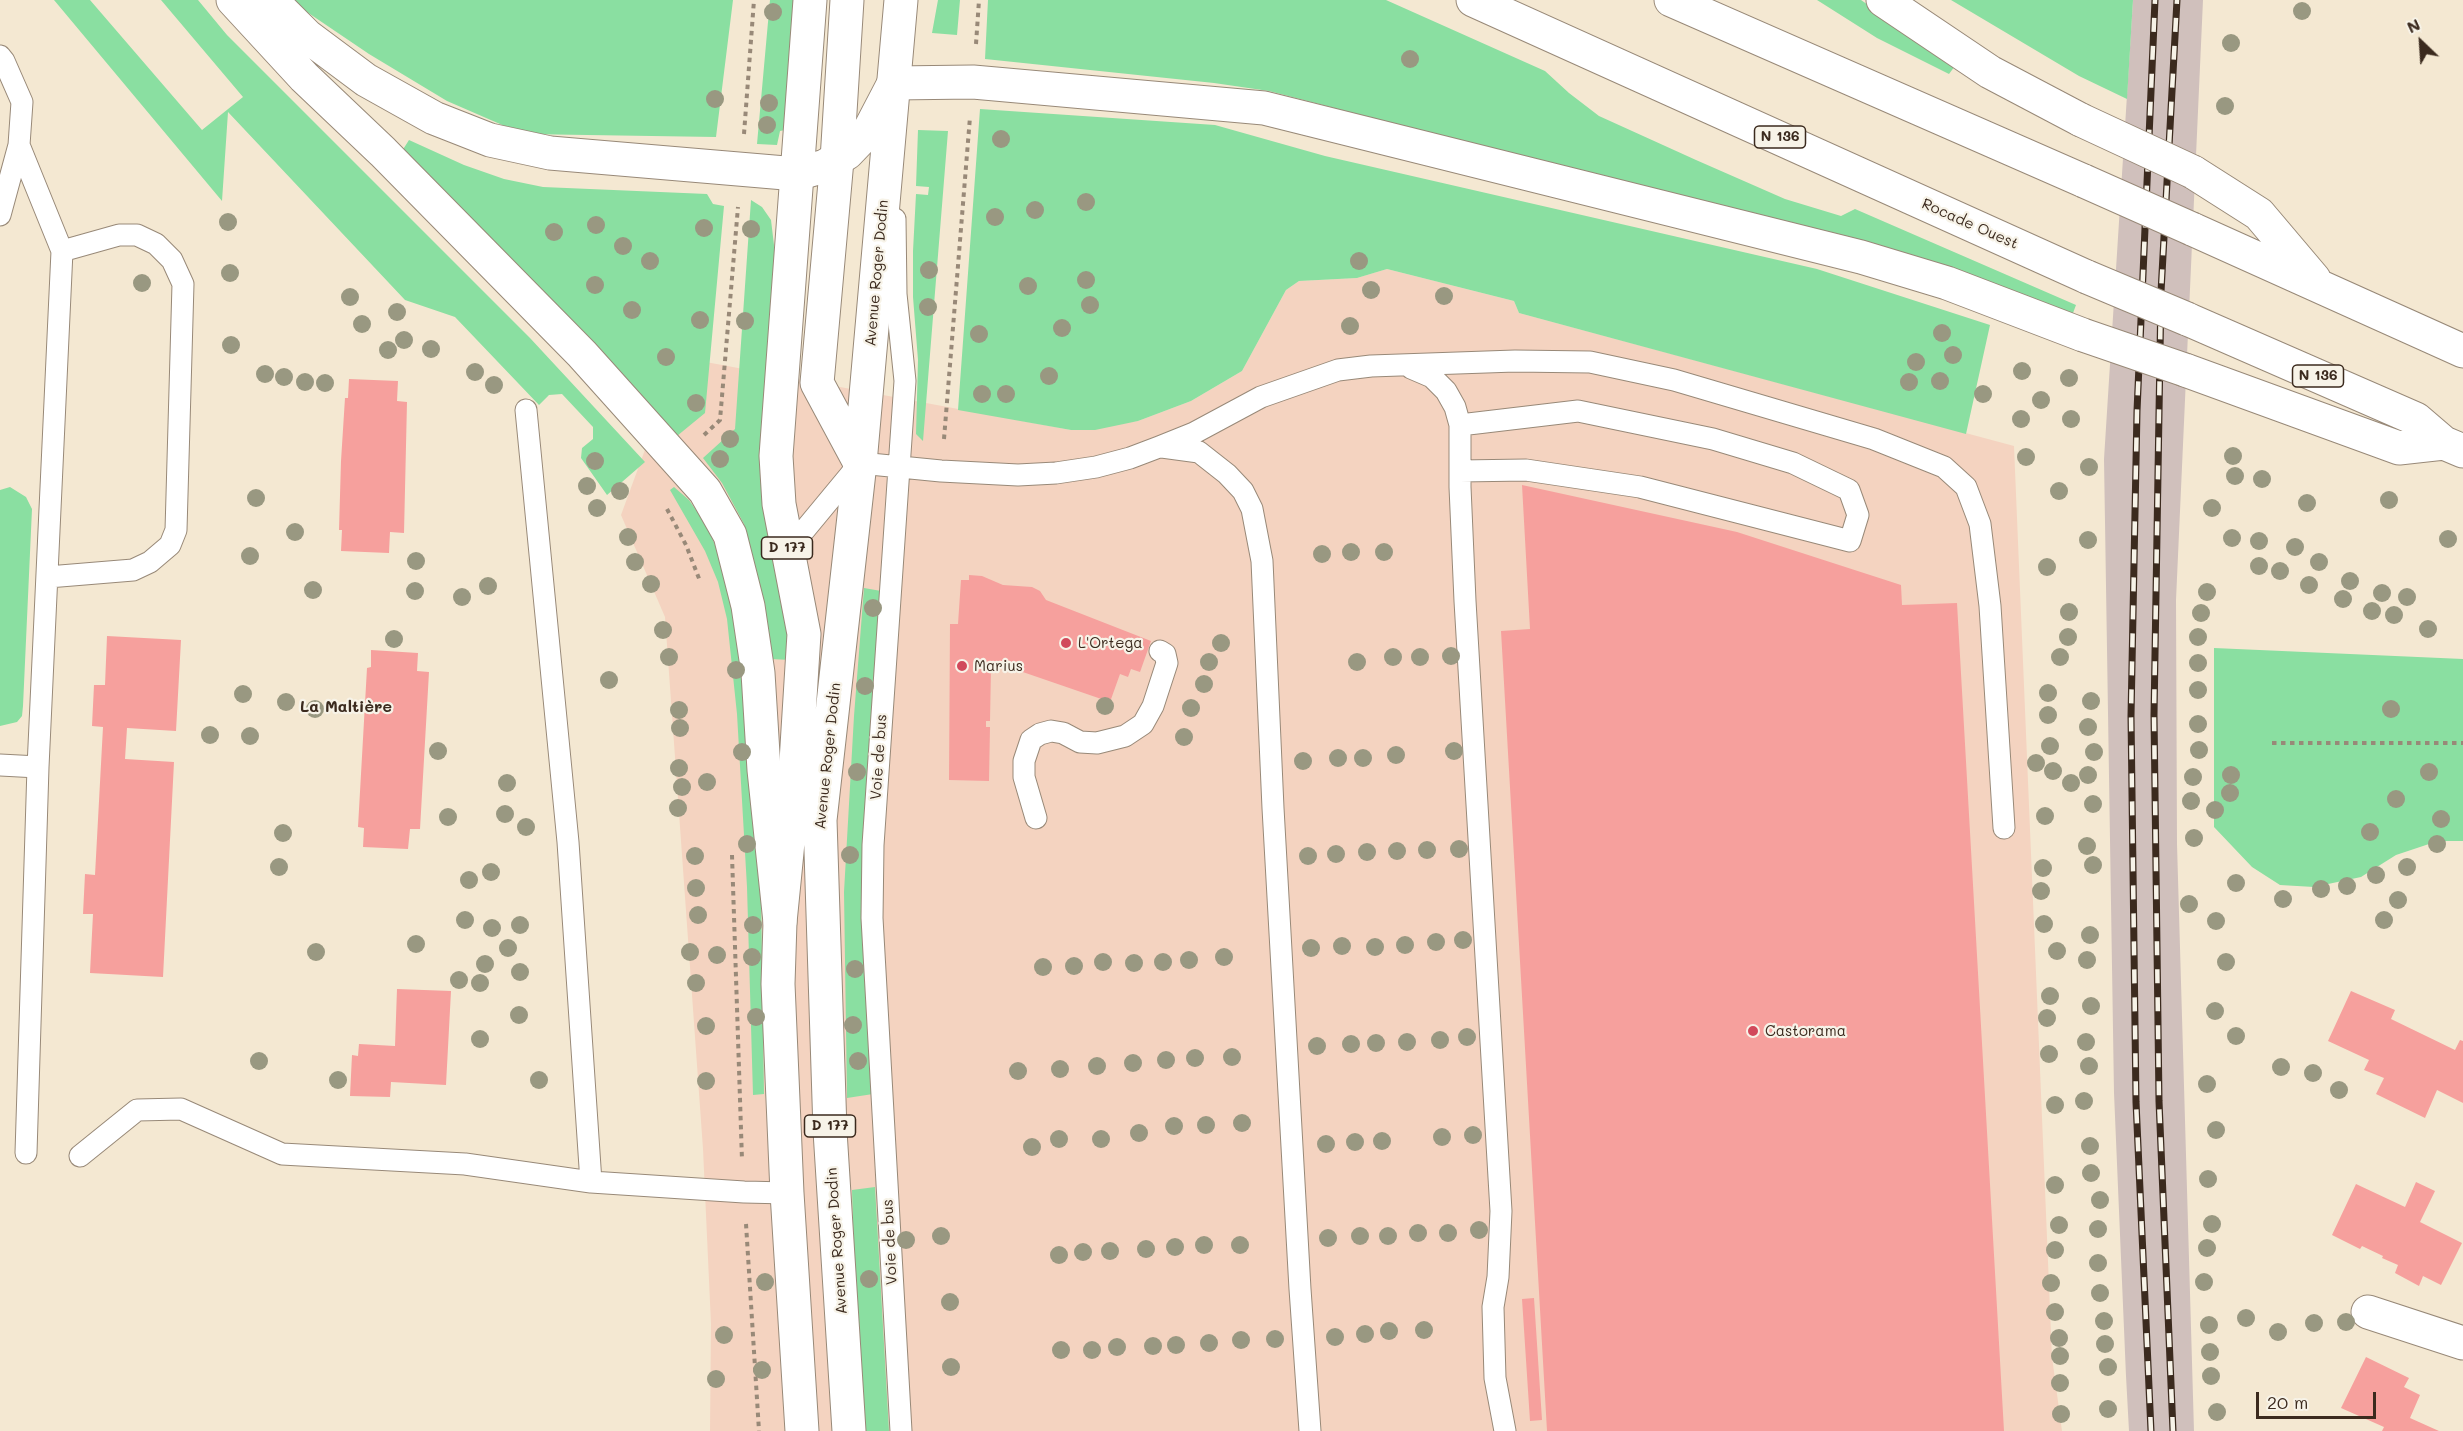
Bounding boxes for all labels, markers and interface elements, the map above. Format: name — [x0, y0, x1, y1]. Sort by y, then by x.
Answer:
north arrow — [2391, 12, 2451, 72]
text: N — [2403, 13, 2423, 37]
road number: N 136 — [1754, 126, 1806, 148]
street label: Rocade Ouest — [1919, 195, 2021, 253]
street label: Avenue Roger Dodin — [862, 199, 892, 347]
road number: N 136 — [2292, 365, 2344, 387]
road number: D 177 — [762, 537, 812, 559]
place label: L'Ortega — [1078, 634, 1143, 652]
marker: L'Ortega — [1059, 636, 1073, 650]
place label: Marius — [974, 657, 1023, 675]
marker: Marius — [955, 659, 969, 673]
street label: Avenue Roger Dodin — [811, 682, 845, 830]
district label: La Maltière — [300, 697, 392, 717]
street label: Voie de bus — [867, 714, 891, 800]
place label: Castorama — [1765, 1022, 1846, 1040]
marker: Castorama — [1746, 1024, 1760, 1038]
road number: D 177 — [804, 1115, 856, 1137]
street label: Avenue Roger Dodin — [823, 1167, 851, 1315]
street label: Voie de bus — [879, 1199, 901, 1285]
scale bar — [2259, 1380, 2379, 1418]
text: 20 m — [2267, 1390, 2308, 1414]

